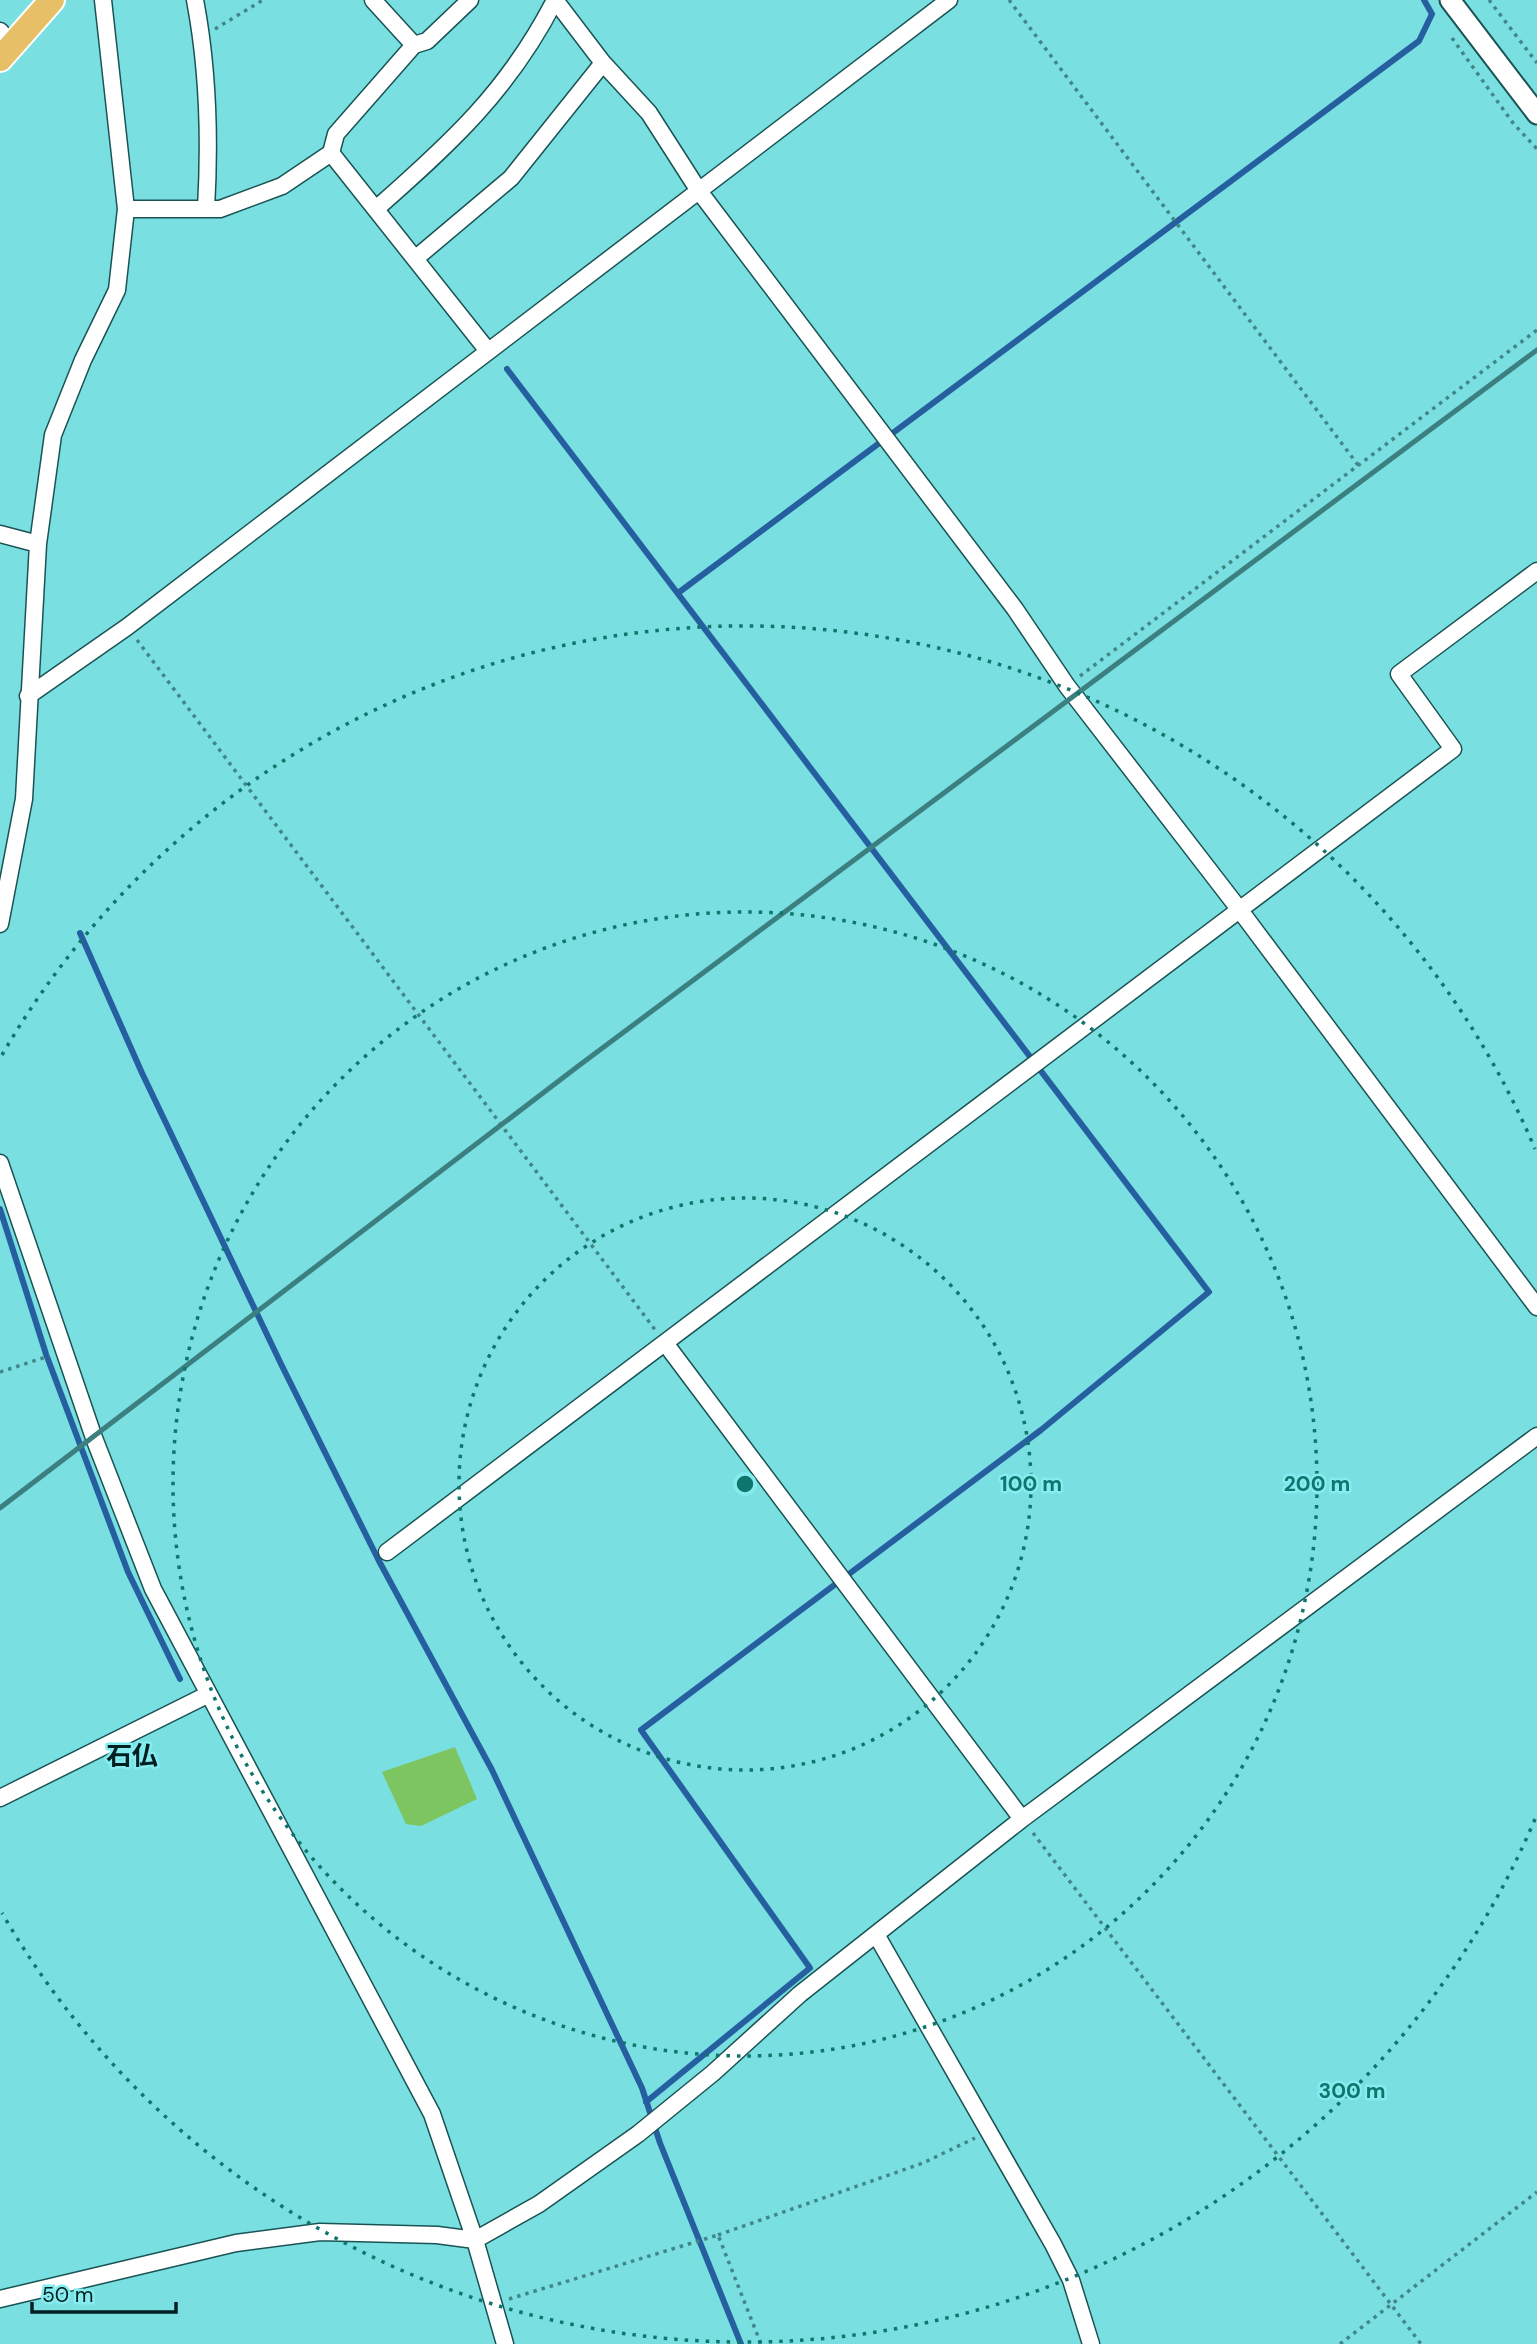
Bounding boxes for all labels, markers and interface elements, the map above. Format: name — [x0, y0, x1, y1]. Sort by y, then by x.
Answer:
text: 100 m — [1000, 1470, 1062, 1498]
text: 200 m — [1284, 1470, 1350, 1498]
centre of rings — [733, 1472, 757, 1496]
district label: 石仏 — [106, 1739, 158, 1773]
text: 300 m — [1319, 2077, 1385, 2105]
scale bar — [32, 2270, 175, 2314]
text: 50 m — [42, 2281, 93, 2309]

